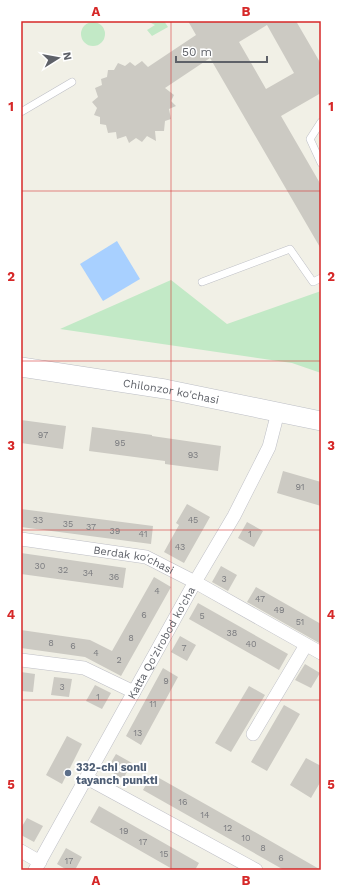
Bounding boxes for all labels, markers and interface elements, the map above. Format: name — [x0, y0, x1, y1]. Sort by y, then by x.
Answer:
text: A — [92, 4, 101, 19]
text: B — [242, 4, 251, 19]
north arrow — [38, 38, 78, 78]
scale bar — [176, 38, 267, 64]
text: 50 m — [182, 45, 212, 59]
text: N — [60, 51, 74, 61]
text: 1 — [8, 99, 14, 114]
text: 1 — [328, 99, 334, 114]
text: 2 — [7, 269, 15, 284]
text: 2 — [327, 269, 335, 284]
street label: Chilonzor ko'chasi — [122, 377, 220, 407]
house number: 97 — [38, 430, 48, 440]
text: 3 — [7, 438, 15, 453]
house number: 95 — [115, 438, 125, 448]
text: 3 — [327, 438, 335, 453]
house number: 93 — [188, 450, 198, 460]
house number: 91 — [295, 482, 305, 492]
house number: 33 — [33, 515, 43, 525]
house number: 45 — [188, 515, 198, 525]
house number: 35 — [63, 519, 73, 529]
house number: 37 — [86, 522, 96, 532]
house number: 39 — [110, 526, 120, 536]
house number: 41 — [139, 529, 147, 539]
house number: 1 — [248, 529, 252, 539]
house number: 43 — [175, 542, 185, 552]
street label: Berdak ko'chasi — [92, 543, 176, 577]
house number: 30 — [35, 561, 46, 571]
house number: 32 — [58, 565, 68, 575]
house number: 34 — [83, 568, 94, 578]
house number: 36 — [109, 572, 119, 582]
house number: 3 — [221, 574, 227, 584]
street label: Katta Qo'zirobod ko'cha — [125, 585, 198, 701]
house number: 4 — [154, 586, 160, 596]
house number: 47 — [255, 594, 265, 604]
house number: 49 — [273, 605, 285, 615]
text: 4 — [7, 607, 16, 622]
text: 4 — [327, 607, 336, 622]
house number: 6 — [141, 610, 147, 620]
house number: 5 — [199, 611, 205, 621]
house number: 51 — [296, 617, 304, 627]
house number: 38 — [227, 628, 237, 638]
house number: 8 — [128, 633, 134, 643]
house number: 8 — [48, 638, 54, 648]
house number: 40 — [245, 639, 257, 649]
house number: 6 — [70, 641, 76, 651]
house number: 7 — [181, 643, 187, 653]
house number: 4 — [93, 648, 99, 658]
house number: 2 — [116, 655, 122, 665]
house number: 9 — [163, 676, 169, 686]
house number: 3 — [59, 682, 65, 692]
house number: 1 — [96, 692, 100, 702]
house number: 11 — [149, 699, 157, 709]
house number: 13 — [134, 728, 142, 738]
place label: 332-chi sonli tayanch punkti — [76, 761, 158, 787]
marker: 332-chi sonli tayanch punkti — [63, 768, 73, 778]
text: 5 — [7, 777, 15, 792]
text: 5 — [327, 777, 335, 792]
house number: 16 — [179, 797, 187, 807]
house number: 14 — [200, 810, 210, 820]
house number: 12 — [224, 823, 232, 833]
house number: 19 — [119, 826, 129, 836]
house number: 10 — [241, 833, 251, 843]
house number: 17 — [139, 837, 147, 847]
house number: 8 — [260, 843, 266, 853]
house number: 15 — [160, 849, 168, 859]
house number: 6 — [278, 853, 284, 863]
house number: 17 — [65, 856, 73, 866]
text: A — [92, 873, 101, 888]
text: B — [242, 873, 251, 888]

